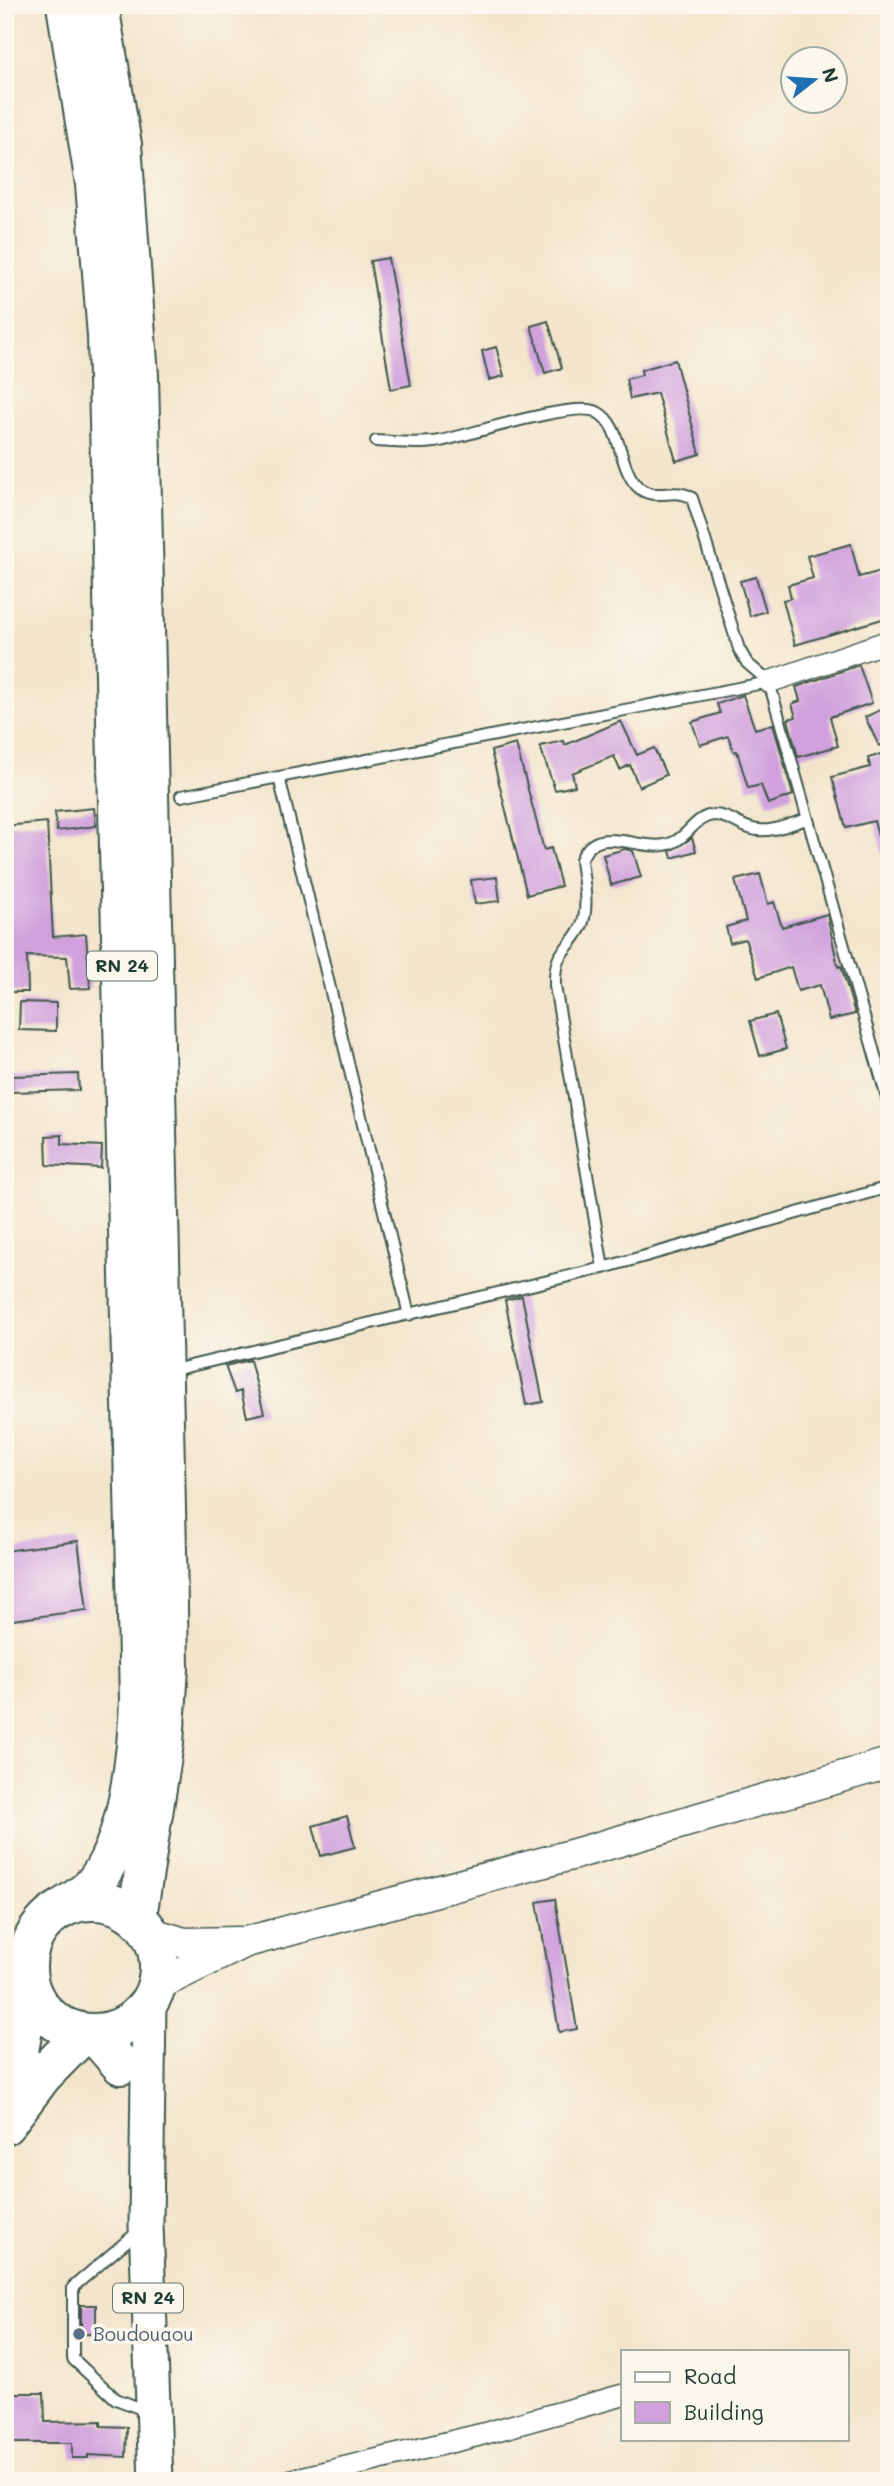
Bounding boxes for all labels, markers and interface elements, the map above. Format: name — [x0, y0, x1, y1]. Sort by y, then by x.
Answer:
north arrow — [778, 46, 848, 116]
text: N — [817, 64, 845, 85]
road number: RN 24 — [87, 951, 157, 981]
road number: RN 24 — [113, 2284, 183, 2312]
place label: Boudouaou — [93, 2321, 194, 2346]
marker: Boudouaou — [71, 2326, 87, 2342]
legend — [621, 2350, 848, 2440]
text: Road — [684, 2362, 736, 2389]
text: Building — [684, 2398, 764, 2425]

